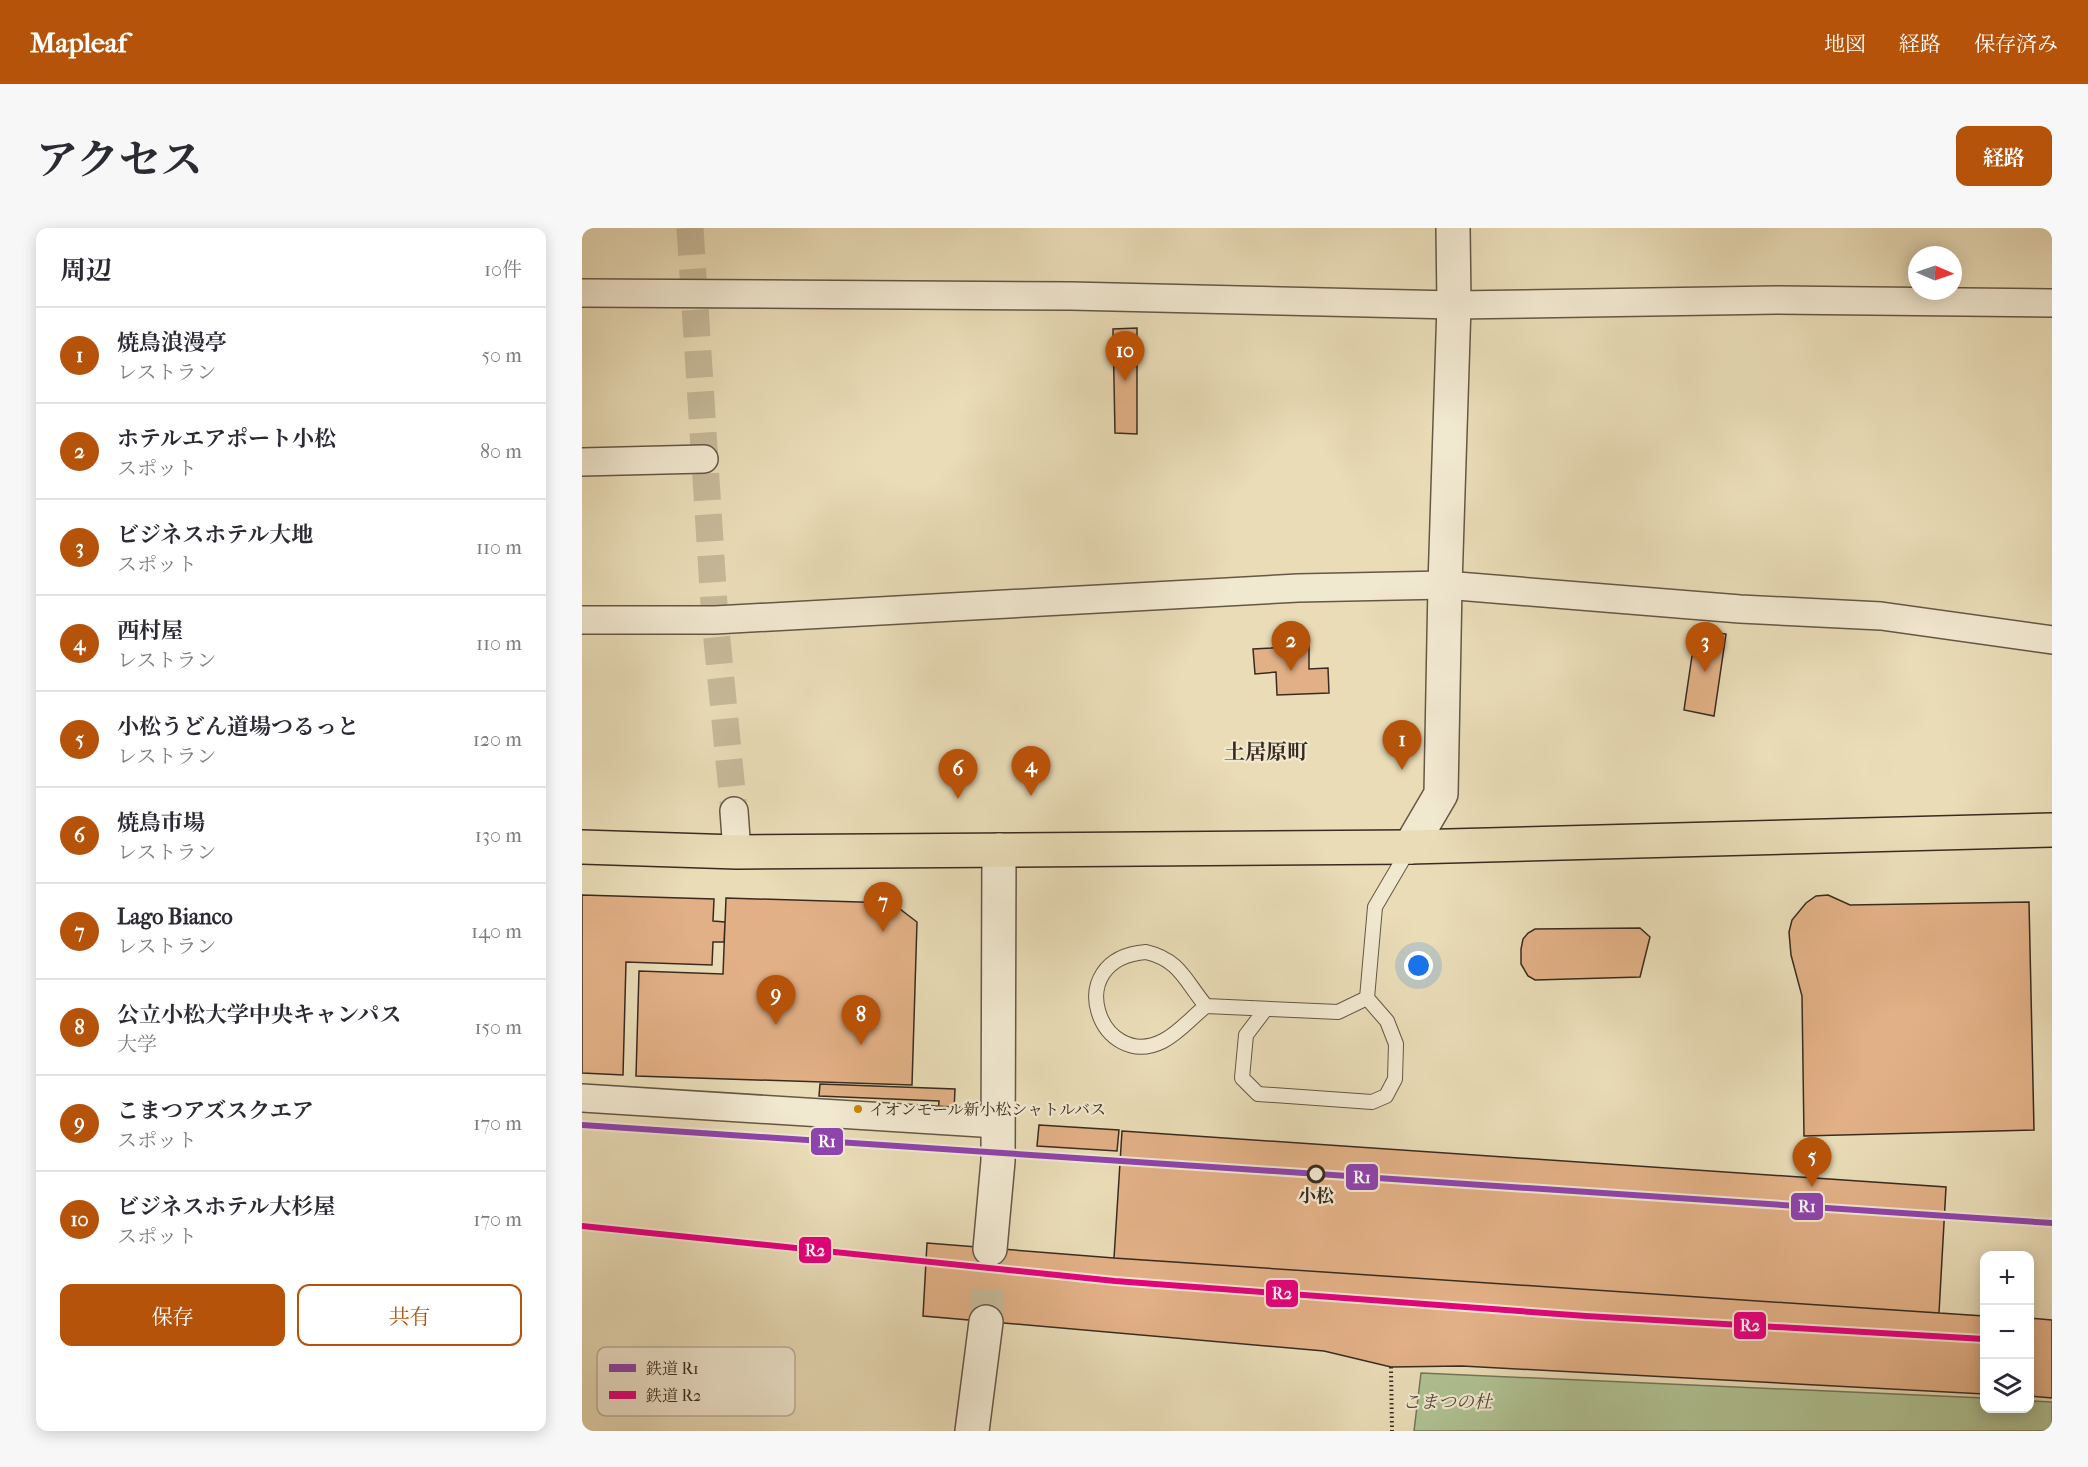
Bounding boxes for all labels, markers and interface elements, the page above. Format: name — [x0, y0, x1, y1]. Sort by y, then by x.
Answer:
text: Mapleaf — [30, 26, 127, 59]
text: 地図 — [1824, 32, 1866, 56]
text: 経路 — [1899, 32, 1941, 56]
text: 保存済み — [1974, 32, 2058, 56]
button: 経路 — [1956, 126, 2052, 186]
text: アクセス — [36, 136, 203, 185]
north arrow — [1908, 246, 1962, 300]
text: 周辺 — [60, 255, 112, 286]
text: 10件 — [484, 258, 522, 281]
text: 焼鳥浪漫亭 — [117, 330, 227, 356]
pin: 10 — [1106, 332, 1144, 381]
text: 1 — [76, 344, 83, 367]
text: 50 m — [481, 344, 522, 367]
text: レストラン — [117, 361, 216, 384]
text: ホテルエアポート小松 — [117, 426, 336, 452]
text: 2 — [74, 440, 85, 463]
text: 80 m — [480, 440, 522, 463]
text: スポット — [117, 457, 197, 480]
text: ビジネスホテル大地 — [117, 522, 313, 548]
text: 3 — [75, 536, 84, 559]
text: 110 m — [476, 536, 522, 559]
text: スポット — [117, 553, 197, 576]
text: 西村屋 — [117, 618, 183, 644]
pin: 2 — [1272, 622, 1310, 671]
pin: 3 — [1686, 622, 1724, 672]
text: 4 — [74, 632, 85, 655]
text: 110 m — [476, 632, 522, 655]
text: レストラン — [117, 649, 216, 672]
text: 小松うどん道場つるっと — [117, 714, 359, 740]
pin: 1 — [1382, 720, 1422, 770]
text: 5 — [75, 728, 84, 751]
text: 120 m — [473, 728, 522, 751]
district label: 土居原町 — [1224, 740, 1308, 764]
text: レストラン — [117, 745, 216, 768]
pin: 4 — [1012, 746, 1050, 796]
pin: 6 — [938, 750, 977, 799]
text: 焼鳥市場 — [117, 810, 205, 836]
text: 6 — [74, 824, 85, 847]
text: 130 m — [475, 824, 522, 847]
text: レストラン — [117, 841, 216, 864]
pin: 7 — [864, 882, 902, 932]
text: Lago Bianco — [117, 904, 233, 930]
text: 7 — [75, 920, 84, 943]
text: 140 m — [471, 920, 522, 943]
text: レストラン — [117, 935, 216, 958]
your location — [1404, 951, 1433, 980]
pin: 9 — [756, 976, 796, 1025]
pin: 8 — [842, 996, 880, 1045]
text: 公立小松大学中央キャンパス — [117, 1002, 401, 1028]
text: 8 — [74, 1016, 85, 1039]
text: 150 m — [474, 1016, 522, 1039]
text: 大学 — [117, 1033, 157, 1056]
text: こまつアズスクエア — [117, 1098, 314, 1124]
place label: イオンモール新小松シャトルバス — [869, 1100, 1106, 1119]
marker: イオンモール新小松シャトルバス — [852, 1103, 864, 1115]
text: 9 — [74, 1112, 85, 1135]
text: 170 m — [473, 1112, 522, 1135]
line badge: R1 — [810, 1127, 844, 1156]
text: スポット — [117, 1129, 197, 1152]
text: R1 — [818, 1132, 836, 1151]
pin: 5 — [1792, 1138, 1832, 1187]
line badge: R1 — [1345, 1163, 1379, 1191]
marker: 小松 — [1307, 1165, 1325, 1183]
text: R1 — [1353, 1168, 1371, 1187]
place label: 小松 — [1298, 1186, 1334, 1207]
line badge: R1 — [1790, 1192, 1824, 1221]
text: ビジネスホテル大杉屋 — [117, 1194, 335, 1220]
text: R1 — [1798, 1197, 1816, 1216]
text: 10 — [70, 1208, 89, 1231]
text: 170 m — [473, 1208, 522, 1231]
text: スポット — [117, 1225, 197, 1248]
line badge: R2 — [798, 1236, 832, 1264]
text: R2 — [805, 1241, 825, 1260]
map controls — [1980, 1251, 2034, 1413]
button: + — [1980, 1251, 2034, 1305]
line badge: R2 — [1265, 1279, 1299, 1308]
button: 保存 — [60, 1284, 285, 1346]
button: 共有 — [297, 1284, 522, 1346]
text: R2 — [1272, 1284, 1292, 1303]
button: − — [1980, 1305, 2034, 1359]
line badge: R2 — [1733, 1311, 1767, 1340]
text: R2 — [1740, 1316, 1760, 1335]
legend — [597, 1347, 795, 1416]
text: 鉄道 R1 — [645, 1359, 699, 1378]
button: layers — [1980, 1359, 2034, 1413]
text: 鉄道 R2 — [645, 1386, 701, 1405]
park label: こまつの杜 — [1402, 1392, 1494, 1413]

